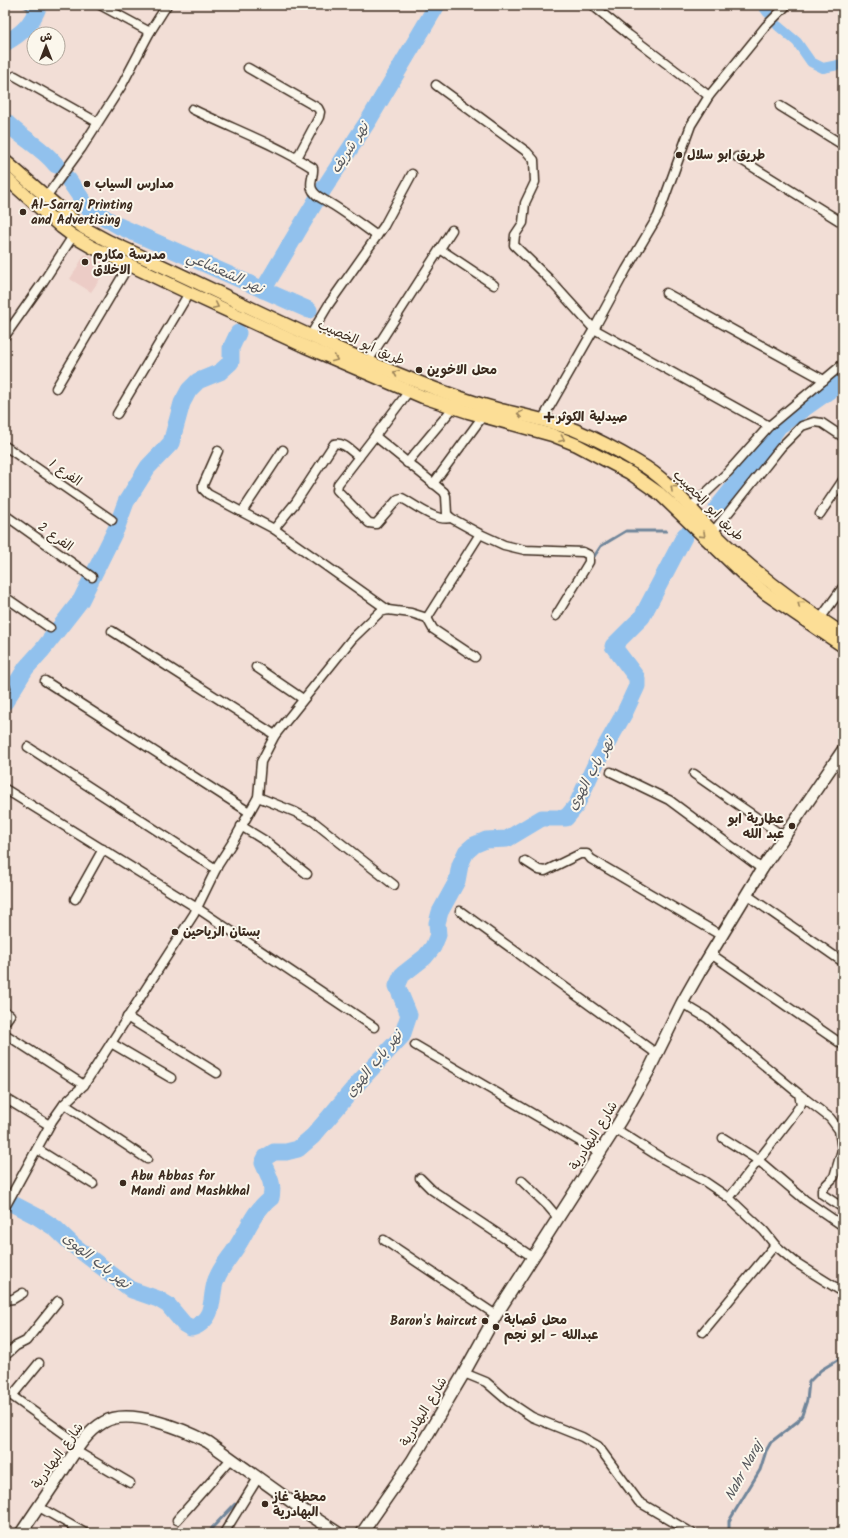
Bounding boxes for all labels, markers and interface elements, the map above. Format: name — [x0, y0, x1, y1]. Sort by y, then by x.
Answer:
north arrow — [26, 26, 66, 66]
text: ش — [40, 28, 52, 46]
water label: نهر شريف — [325, 116, 376, 178]
place label: طريق ابو سلال — [687, 145, 765, 166]
marker: طريق ابو سلال — [674, 150, 684, 160]
place label: مدارس السياب — [95, 174, 174, 195]
marker: مدارس السياب — [82, 179, 92, 189]
place label: Al-Sarraj Printing and Advertising — [31, 195, 133, 231]
marker: Al-Sarraj Printing and Advertising — [18, 207, 28, 217]
place label: مدرسة مكارم الاخلاق — [93, 245, 166, 281]
water label: نهر الشعشاعي — [183, 246, 269, 301]
marker: مدرسة مكارم الاخلاق — [80, 257, 90, 267]
one-way arrow — [212, 301, 219, 309]
street label: طريق ابو الخصيب — [314, 314, 408, 372]
one-way arrow — [330, 354, 338, 362]
place label: محل الاخوين — [427, 360, 497, 381]
marker: محل الاخوين — [414, 365, 424, 375]
one-way arrow — [393, 370, 400, 378]
place label: صيدلية الكوثر — [555, 407, 627, 428]
one-way arrow — [516, 410, 523, 419]
marker: صيدلية الكوثر — [544, 412, 554, 422]
one-way arrow — [559, 435, 566, 443]
street label: الفرع 1 — [44, 454, 86, 492]
street label: طريق ابو الخصيب — [667, 465, 749, 547]
one-way arrow — [670, 486, 678, 493]
street label: الفرع 2 — [33, 517, 77, 557]
one-way arrow — [698, 530, 706, 538]
one-way arrow — [797, 601, 804, 608]
water label: نهر باب الهوى — [562, 731, 621, 815]
place label: عطارية ابو عبد الله — [727, 809, 784, 845]
marker: عطارية ابو عبد الله — [787, 821, 797, 831]
place label: بستان الرياحين — [183, 922, 260, 943]
marker: بستان الرياحين — [170, 927, 180, 937]
water label: نهر باب الهوى — [340, 1024, 409, 1102]
street label: شارع البهادرية — [564, 1097, 624, 1175]
place label: Abu Abbas for Mandi and Mashkhal — [131, 1166, 250, 1202]
marker: Abu Abbas for Mandi and Mashkhal — [118, 1178, 128, 1188]
water label: نهر باب الهوى — [57, 1227, 136, 1296]
place label: محل قصابة عبدالله - ابو نجم — [504, 1310, 598, 1346]
place label: Baron's haircut — [390, 1311, 477, 1332]
marker: Baron's haircut — [480, 1316, 490, 1326]
marker: محل قصابة عبدالله - ابو نجم — [491, 1322, 501, 1332]
street label: شارع البهادرية — [395, 1373, 453, 1451]
street label: شارع البهادرية — [27, 1418, 89, 1494]
water label: Nahr Naraj — [719, 1434, 770, 1505]
place label: محطة غاز البهادرية — [272, 1487, 326, 1523]
marker: محطة غاز البهادرية — [260, 1499, 270, 1509]

